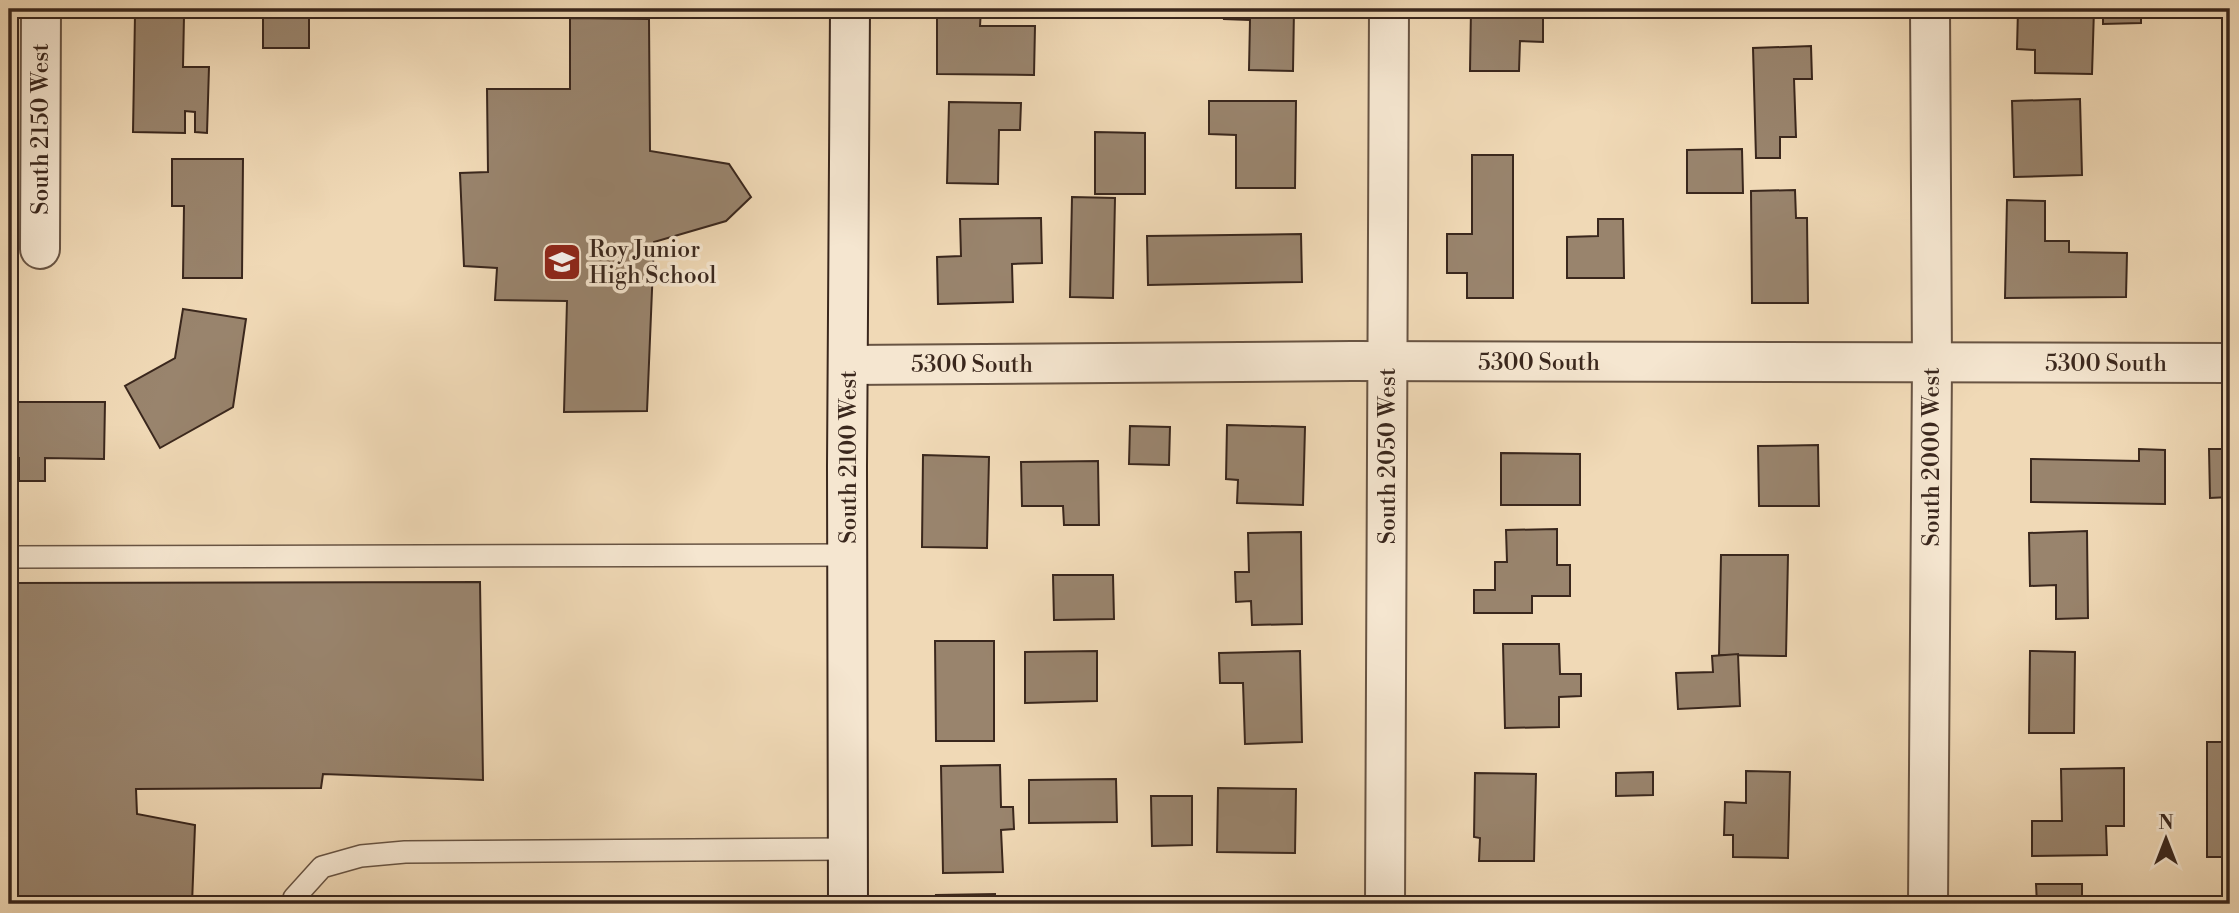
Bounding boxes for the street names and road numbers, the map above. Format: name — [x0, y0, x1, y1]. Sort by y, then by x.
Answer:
street label: South 2150 West — [27, 43, 55, 215]
street label: 5300 South — [1478, 349, 1600, 377]
street label: 5300 South — [2045, 350, 2167, 378]
street label: 5300 South — [911, 351, 1033, 379]
street label: South 2000 West — [1918, 367, 1946, 547]
street label: South 2050 West — [1374, 368, 1402, 544]
street label: South 2100 West — [835, 370, 863, 544]

